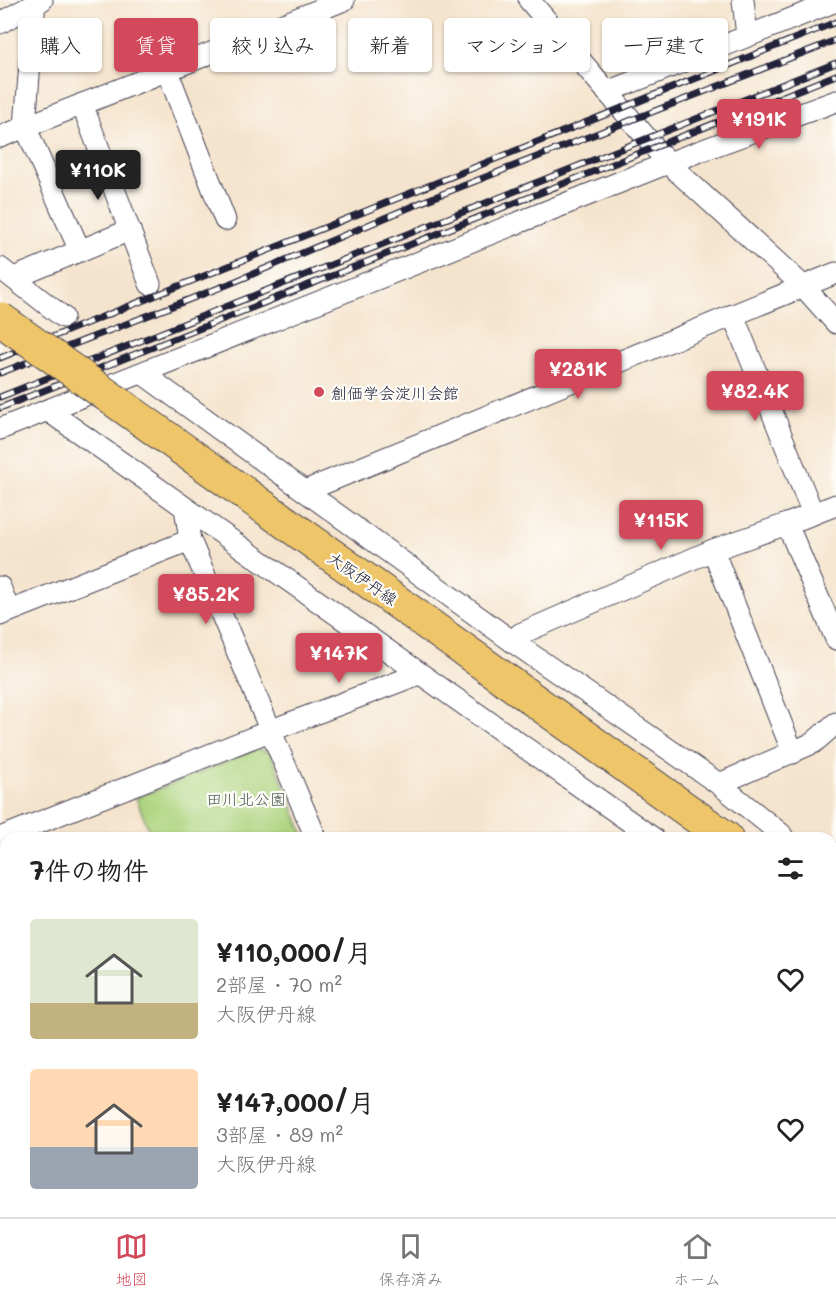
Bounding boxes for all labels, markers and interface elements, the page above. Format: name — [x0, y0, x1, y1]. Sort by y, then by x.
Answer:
chip: 購入 — [18, 18, 102, 72]
chip: 賃貸 — [114, 18, 198, 72]
chip: 絞り込み — [210, 18, 336, 72]
chip: 新着 — [348, 18, 432, 72]
chip: マンション — [444, 18, 590, 72]
chip: 一戸建て — [602, 18, 728, 72]
pin: ¥191K — [717, 99, 801, 150]
text: ¥191K — [731, 105, 787, 131]
pin: ¥110K — [56, 150, 140, 201]
text: ¥110K — [70, 156, 126, 182]
pin: ¥281K — [536, 349, 620, 400]
text: ¥281K — [549, 355, 607, 381]
pin: ¥82.4K — [706, 371, 804, 422]
text: ¥82.4K — [721, 377, 789, 403]
place label: 創価学会淀川会館 — [331, 382, 459, 403]
marker: 創価学会淀川会館 — [312, 385, 326, 399]
pin: ¥115K — [619, 500, 703, 551]
text: ¥115K — [633, 506, 689, 532]
street label: 大阪伊丹線 — [324, 546, 402, 610]
pin: ¥85.2K — [157, 574, 255, 625]
text: ¥85.2K — [172, 580, 240, 606]
pin: ¥147K — [297, 633, 381, 684]
text: ¥147K — [310, 639, 368, 665]
park label: 田川北公園 — [206, 788, 286, 809]
icon: filters — [774, 852, 807, 885]
text: 7件の物件 — [30, 853, 148, 887]
text: ¥110,000/月 — [216, 935, 372, 969]
icon: home — [78, 943, 150, 1015]
icon: heart — [774, 963, 807, 996]
text: 2部屋 · 70 m² — [216, 971, 342, 997]
text: 大阪伊丹線 — [216, 1000, 316, 1026]
text: ¥147,000/月 — [216, 1085, 375, 1119]
icon: home — [78, 1093, 150, 1165]
icon: heart — [774, 1113, 807, 1146]
text: 3部屋 · 89 m² — [216, 1121, 343, 1147]
text: 大阪伊丹線 — [216, 1150, 316, 1176]
tab: 地図 — [115, 1230, 148, 1290]
tab: 保存済み — [379, 1230, 443, 1290]
tab: ホーム — [673, 1230, 721, 1290]

